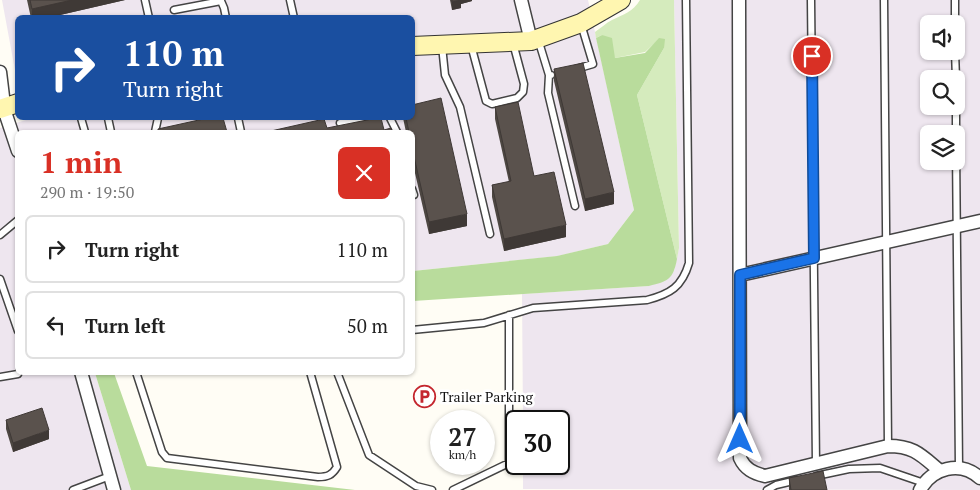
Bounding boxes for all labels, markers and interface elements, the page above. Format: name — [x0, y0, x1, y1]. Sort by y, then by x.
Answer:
map controls — [920, 15, 965, 170]
button: sound — [920, 15, 965, 60]
text: 110 m — [123, 30, 224, 76]
icon: right — [40, 35, 105, 100]
pin — [791, 35, 833, 77]
icon: arrive — [798, 42, 826, 70]
button: search — [920, 70, 965, 115]
text: Turn right — [123, 74, 223, 103]
button: layers — [920, 125, 965, 170]
text: 1 min — [40, 142, 122, 182]
button: close — [338, 147, 390, 199]
text: 290 m · 19:50 — [40, 181, 134, 203]
icon: right — [42, 235, 70, 263]
text: Turn right — [85, 237, 179, 262]
text: 110 m — [337, 237, 388, 262]
icon: left — [42, 311, 70, 339]
text: Turn left — [85, 313, 166, 338]
text: 50 m — [347, 313, 388, 338]
parking icon: Trailer Parking — [412, 385, 436, 409]
place label: Trailer Parking — [440, 387, 533, 406]
speed limit sign: 30 — [505, 410, 570, 475]
position arrow — [713, 412, 765, 464]
text: 27 — [448, 420, 477, 453]
text: km/h — [449, 447, 476, 462]

